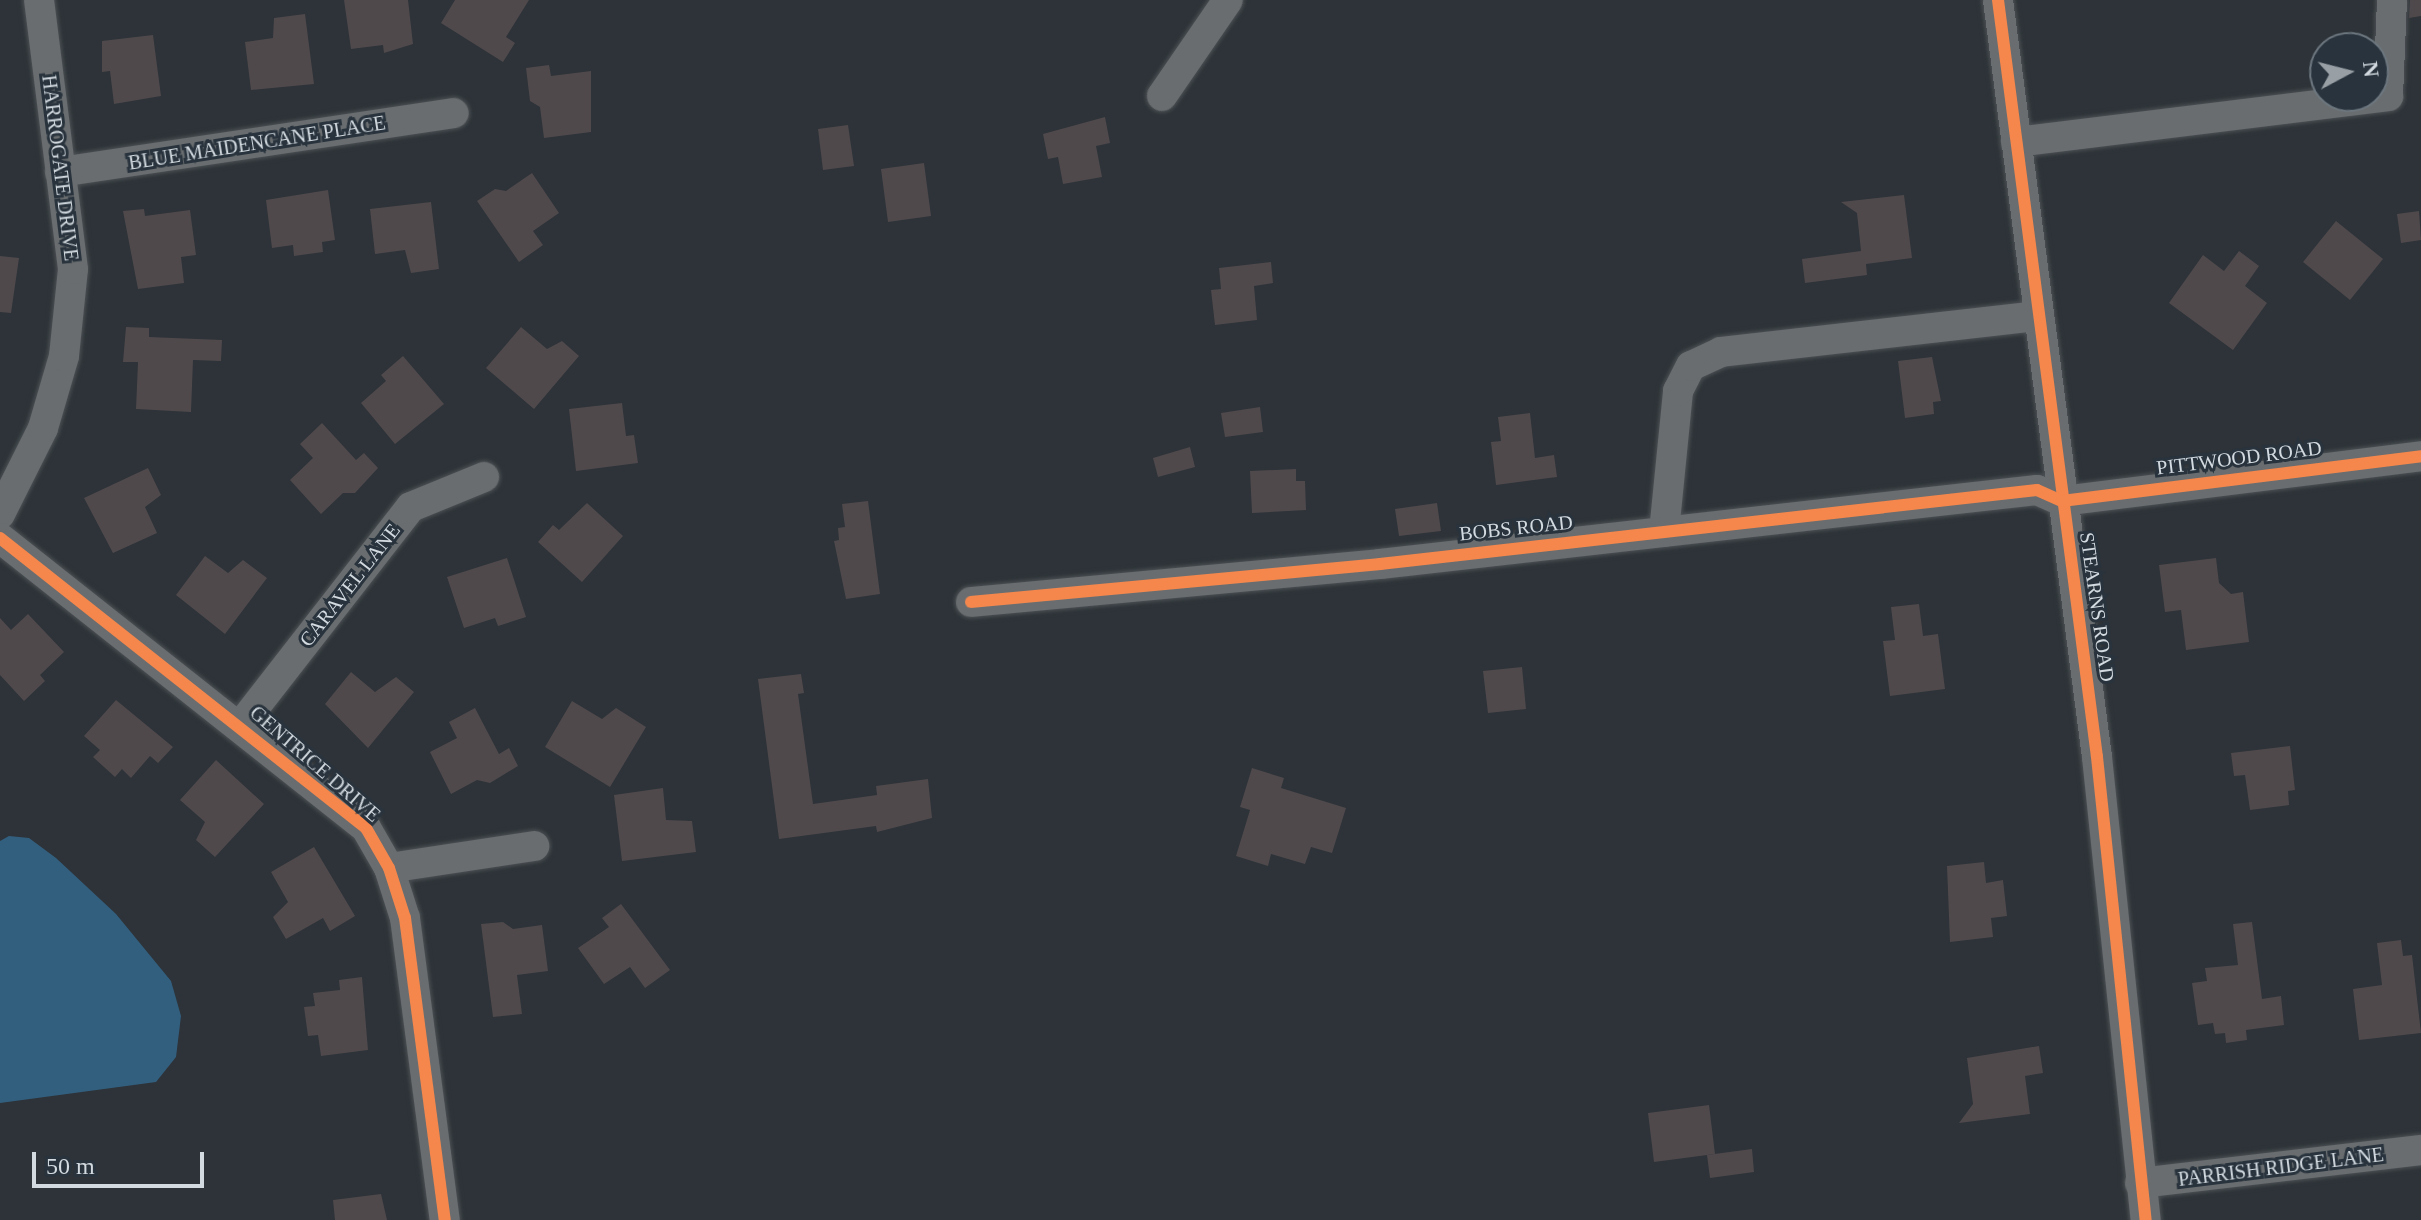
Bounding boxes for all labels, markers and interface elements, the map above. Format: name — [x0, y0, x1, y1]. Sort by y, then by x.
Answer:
north arrow — [2309, 32, 2389, 112]
text: N — [2358, 60, 2385, 79]
street label: HARROGATE DRIVE — [37, 74, 83, 262]
street label: BLUE MAIDENCANE PLACE — [127, 111, 387, 175]
street label: PITTWOOD ROAD — [2155, 436, 2323, 480]
street label: BOBS ROAD — [1458, 510, 1574, 546]
street label: CARAVEL LANE — [294, 518, 406, 652]
street label: STEARNS ROAD — [2075, 531, 2119, 683]
street label: GENTRICE DRIVE — [245, 701, 385, 827]
scale bar — [36, 1136, 208, 1186]
street label: PARRISH RIDGE LANE — [2177, 1142, 2385, 1192]
text: 50 m — [46, 1153, 95, 1179]

